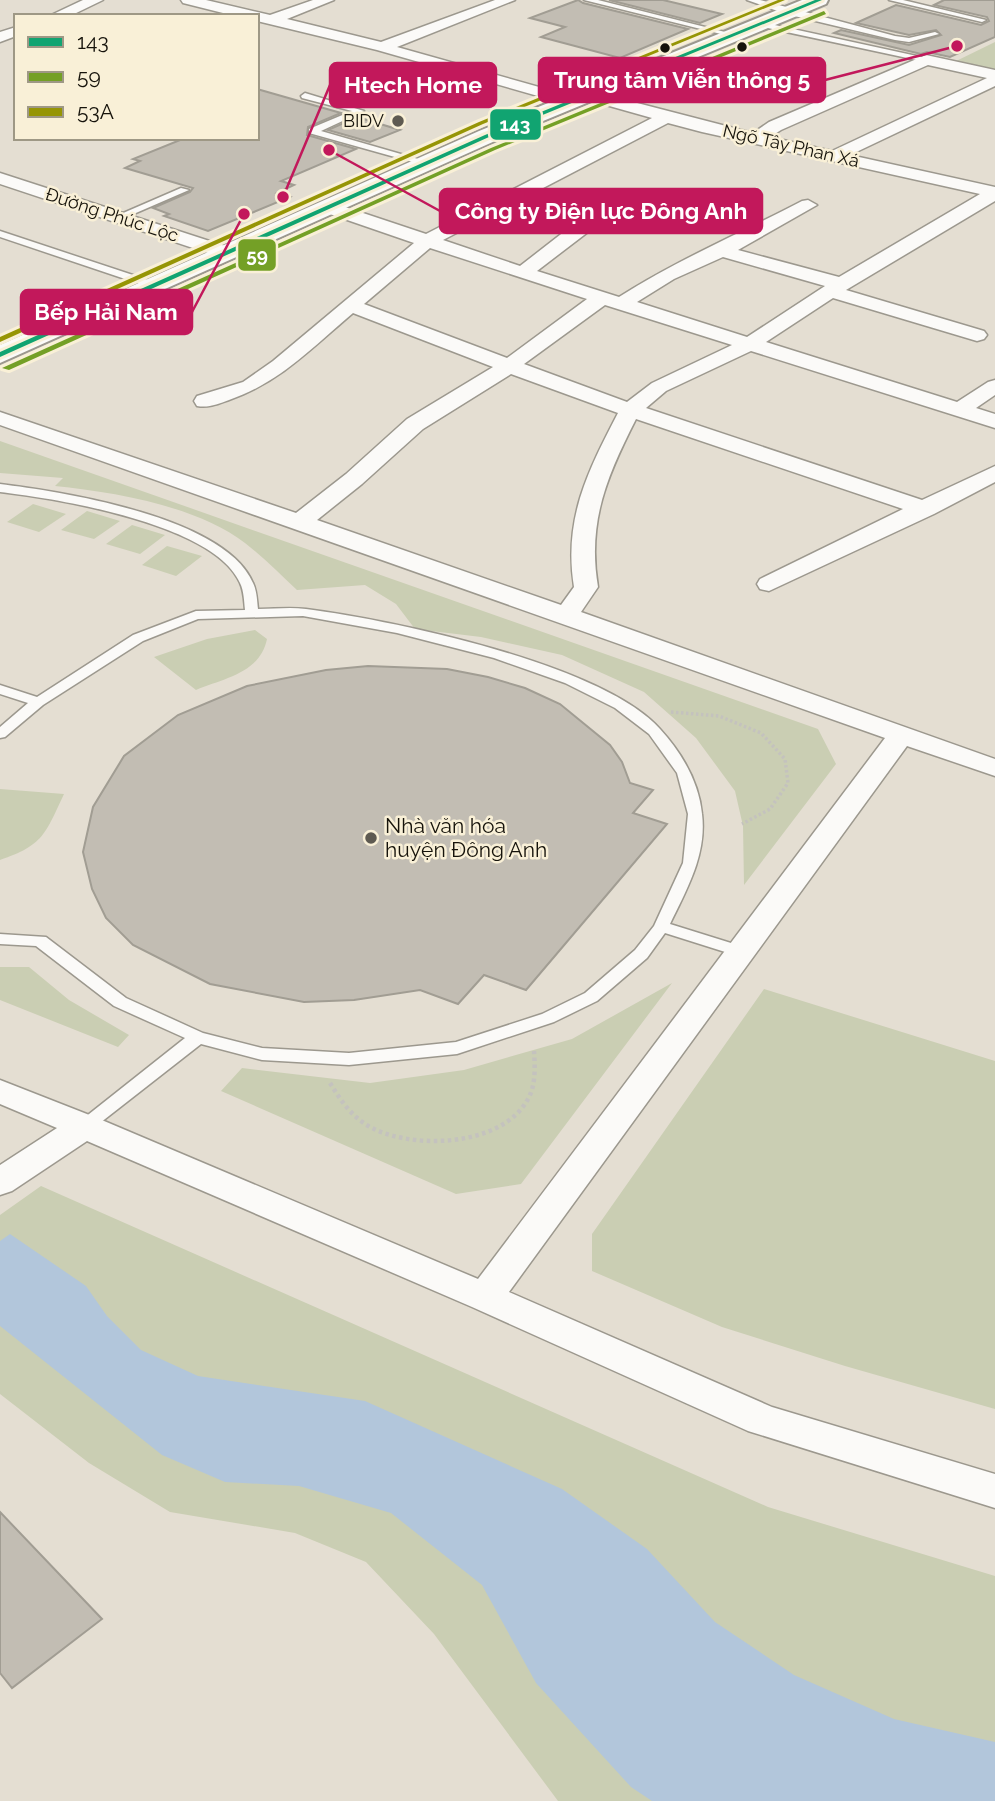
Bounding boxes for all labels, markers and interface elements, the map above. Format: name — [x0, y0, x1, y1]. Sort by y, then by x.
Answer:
legend — [14, 14, 259, 140]
text: 143 — [77, 29, 109, 54]
unlabelled marker — [735, 40, 749, 54]
unlabelled marker — [658, 41, 672, 55]
callout: Trung tâm Viễn thông 5 — [539, 58, 825, 102]
callout: Htech Home — [330, 63, 496, 107]
text: 59 — [77, 64, 101, 89]
text: Trung tâm Viễn thông 5 — [554, 66, 810, 93]
text: Htech Home — [344, 71, 482, 98]
text: 53A — [77, 99, 114, 124]
line badge: 143 — [489, 108, 542, 141]
place label: BIDV — [343, 110, 384, 131]
marker: BIDV — [390, 113, 406, 129]
text: 143 — [500, 113, 530, 135]
street label: Ngõ Tây Phan Xá — [721, 120, 862, 171]
street label: Đường Phúc Lộc — [43, 183, 181, 246]
callout: Công ty Điện lực Đông Anh — [440, 189, 762, 233]
text: Công ty Điện lực Đông Anh — [455, 197, 747, 224]
line badge: 59 — [237, 238, 277, 272]
text: 59 — [246, 244, 268, 266]
callout: Bếp Hải Nam — [21, 290, 192, 334]
text: Bếp Hải Nam — [34, 298, 178, 325]
place label: Nhà văn hóa huyện Đông Anh — [385, 813, 547, 862]
marker: Nhà văn hóa huyện Đông Anh — [363, 830, 379, 846]

